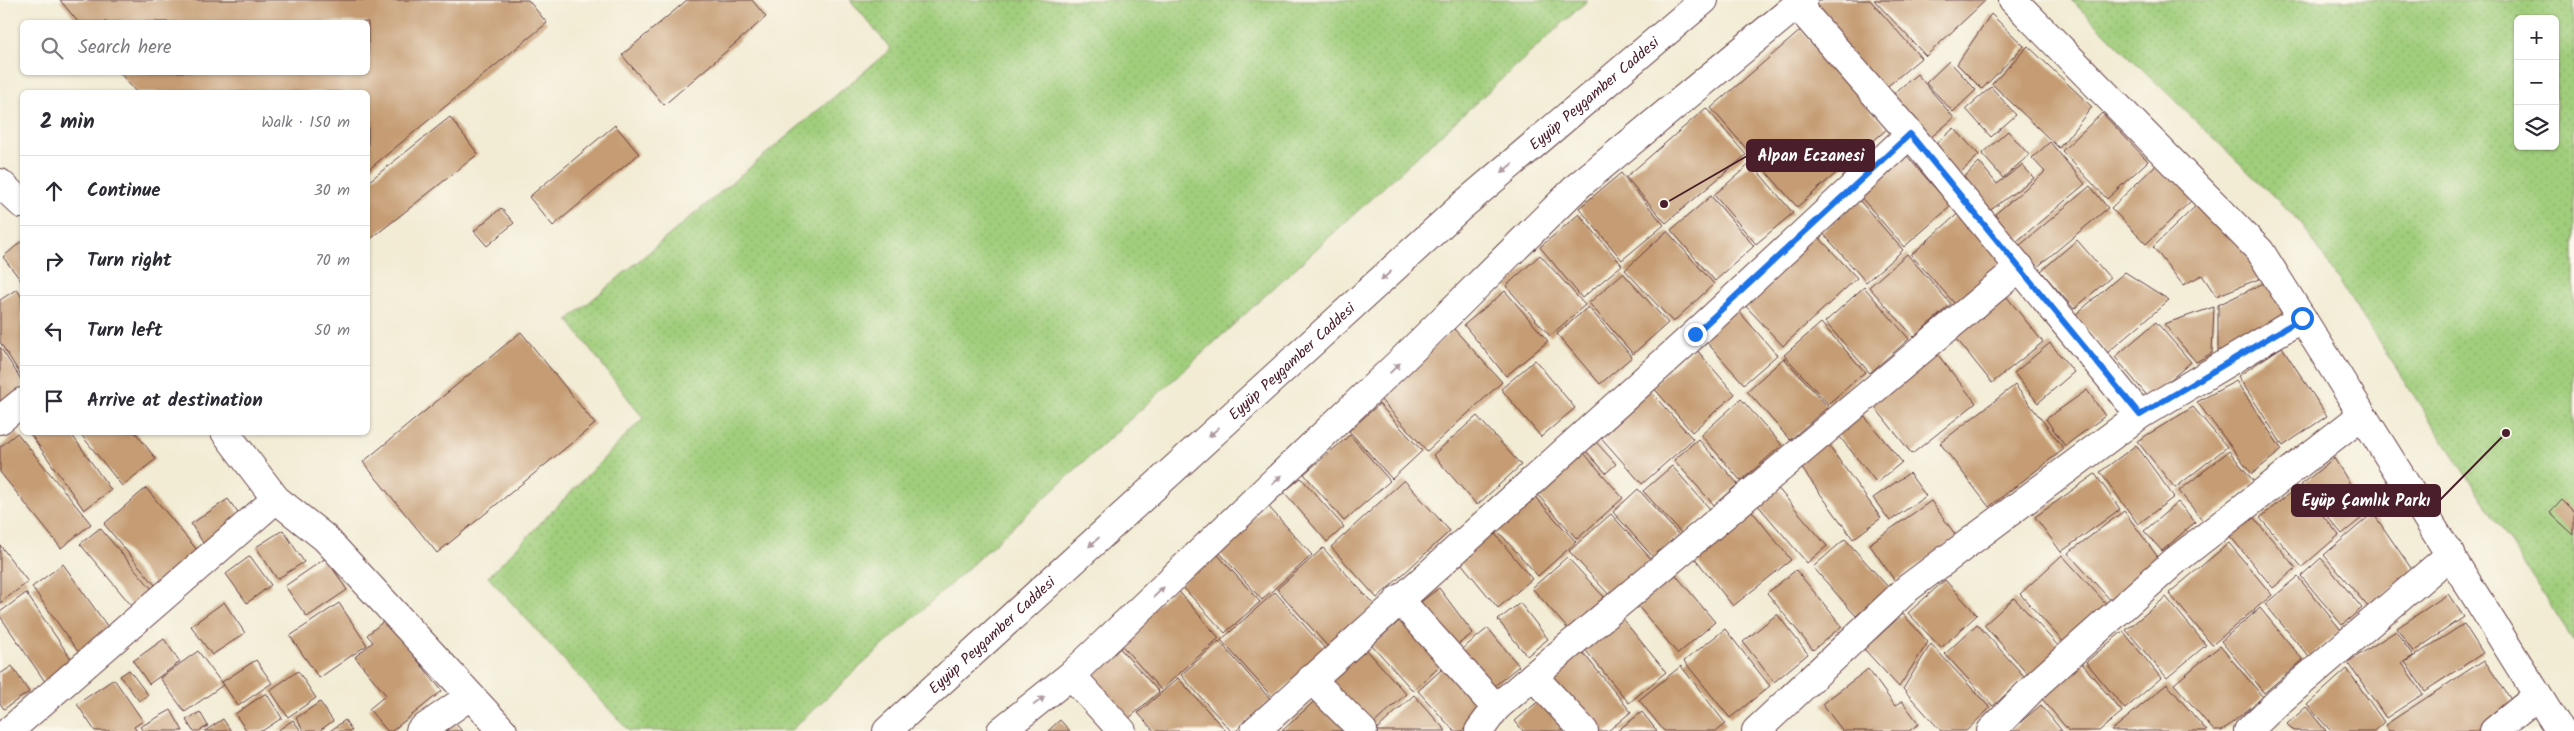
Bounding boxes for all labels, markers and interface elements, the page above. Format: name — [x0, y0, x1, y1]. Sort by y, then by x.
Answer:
map controls — [2514, 15, 2559, 150]
button: + — [2514, 15, 2559, 60]
search box — [20, 20, 370, 75]
street label: Eyyüp Peygamber Caddesi — [1524, 31, 1666, 157]
text: Search here — [78, 33, 172, 63]
icon: search — [38, 34, 66, 62]
button: − — [2514, 60, 2559, 105]
button: layers — [2514, 105, 2559, 150]
text: 2 min — [40, 106, 95, 139]
text: Walk · 150 m — [261, 110, 350, 135]
callout: Alpan Eczanesi — [1747, 140, 1874, 171]
text: Alpan Eczanesi — [1758, 144, 1865, 169]
one-way arrow — [1501, 162, 1514, 173]
text: Continue — [87, 176, 160, 206]
icon: ahead — [40, 177, 68, 205]
text: 30 m — [314, 178, 350, 203]
text: Turn right — [87, 246, 172, 276]
icon: right — [40, 247, 68, 275]
text: 70 m — [315, 248, 350, 273]
one-way arrow — [1380, 270, 1392, 282]
street label: Eyyüp Peygamber Caddesi — [1223, 297, 1362, 427]
route start — [2291, 307, 2314, 330]
text: Turn left — [87, 316, 162, 346]
icon: left — [40, 317, 68, 345]
text: 50 m — [314, 318, 350, 343]
route end — [1684, 323, 1707, 346]
one-way arrow — [1388, 362, 1400, 374]
text: Arrive at destination — [87, 386, 263, 416]
icon: arrive — [40, 387, 68, 415]
one-way arrow — [1207, 427, 1220, 438]
one-way arrow — [1270, 474, 1282, 486]
callout: Eyüp Çamlık Parkı — [2292, 485, 2440, 516]
text: Eyüp Çamlık Parkı — [2302, 489, 2430, 514]
one-way arrow — [1088, 536, 1100, 548]
street label: Eyyüp Peygamber Caddesi — [924, 571, 1063, 700]
one-way arrow — [1153, 586, 1165, 598]
one-way arrow — [1032, 696, 1045, 707]

